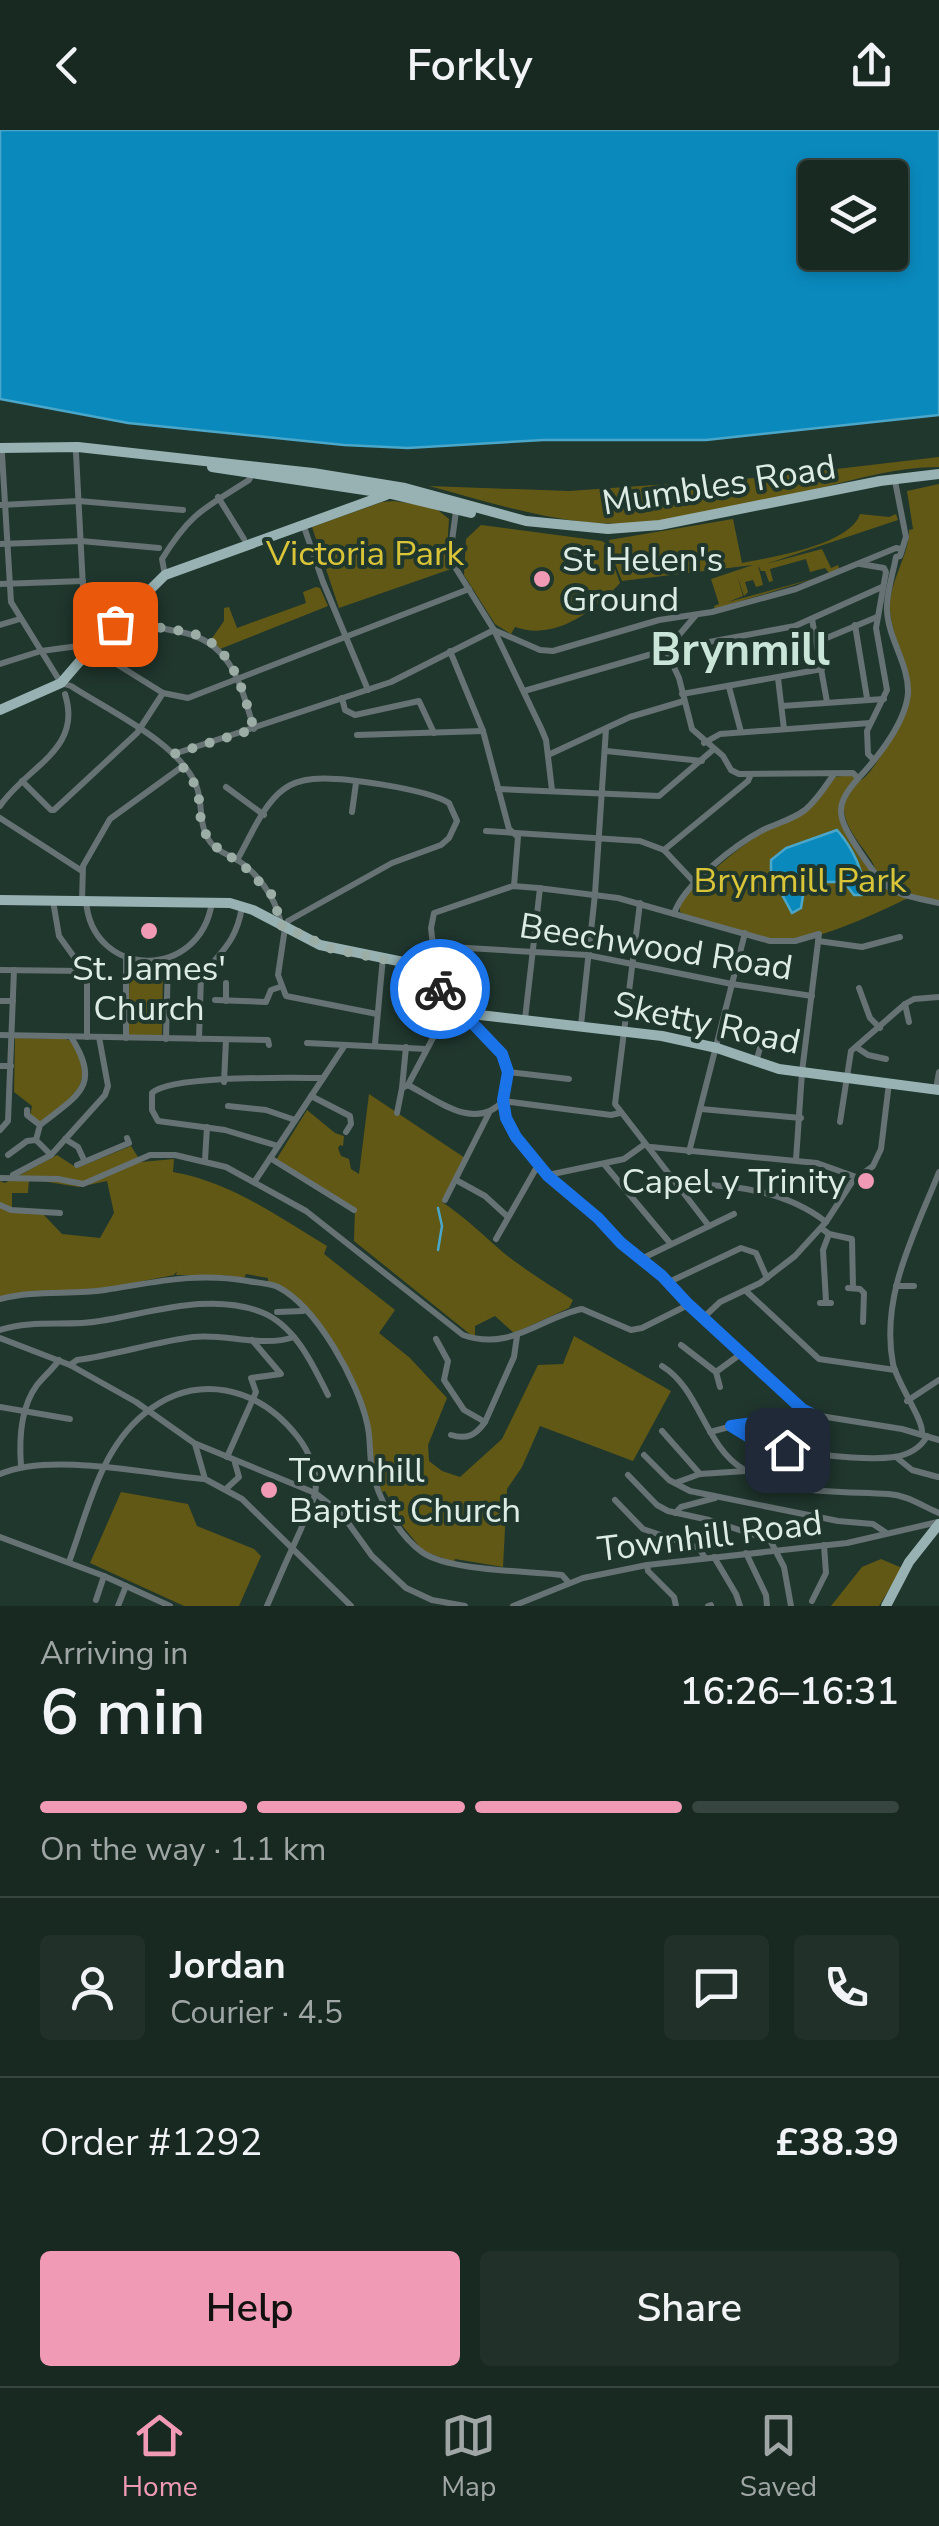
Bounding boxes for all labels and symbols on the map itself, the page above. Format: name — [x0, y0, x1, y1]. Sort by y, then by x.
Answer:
street label: Mumbles Road — [599, 443, 839, 527]
park label: Victoria Park — [265, 530, 465, 577]
place label: St Helen's Ground — [562, 536, 723, 623]
marker: St Helen's Ground — [531, 568, 553, 590]
pin — [73, 582, 158, 667]
district label: Brynmill — [650, 620, 830, 681]
park label: Brynmill Park — [694, 857, 907, 904]
street label: Beechwood Road — [516, 902, 796, 992]
marker: St. James' Church — [138, 920, 160, 942]
courier — [390, 939, 490, 1039]
place label: St. James' Church — [72, 945, 226, 1032]
street label: Sketty Road — [609, 980, 805, 1066]
place label: Capel y Trinity — [622, 1158, 846, 1205]
marker: Capel y Trinity — [855, 1170, 877, 1192]
pin — [745, 1408, 830, 1493]
place label: Townhill Baptist Church — [289, 1447, 521, 1534]
marker: Townhill Baptist Church — [258, 1479, 280, 1501]
street label: Townhill Road — [595, 1499, 825, 1573]

